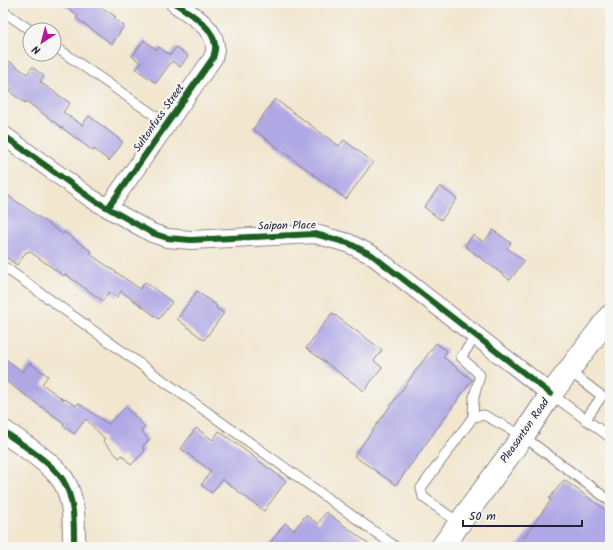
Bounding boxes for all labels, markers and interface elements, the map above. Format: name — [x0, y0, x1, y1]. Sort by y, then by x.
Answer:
north arrow — [22, 22, 62, 62]
text: N — [29, 40, 45, 59]
street label: Sultonfuss Street — [129, 79, 190, 156]
street label: Saipan Place — [258, 216, 316, 236]
street label: Pleasanton Road — [496, 394, 554, 467]
scale bar — [463, 502, 582, 528]
text: 50 m — [469, 507, 496, 526]

